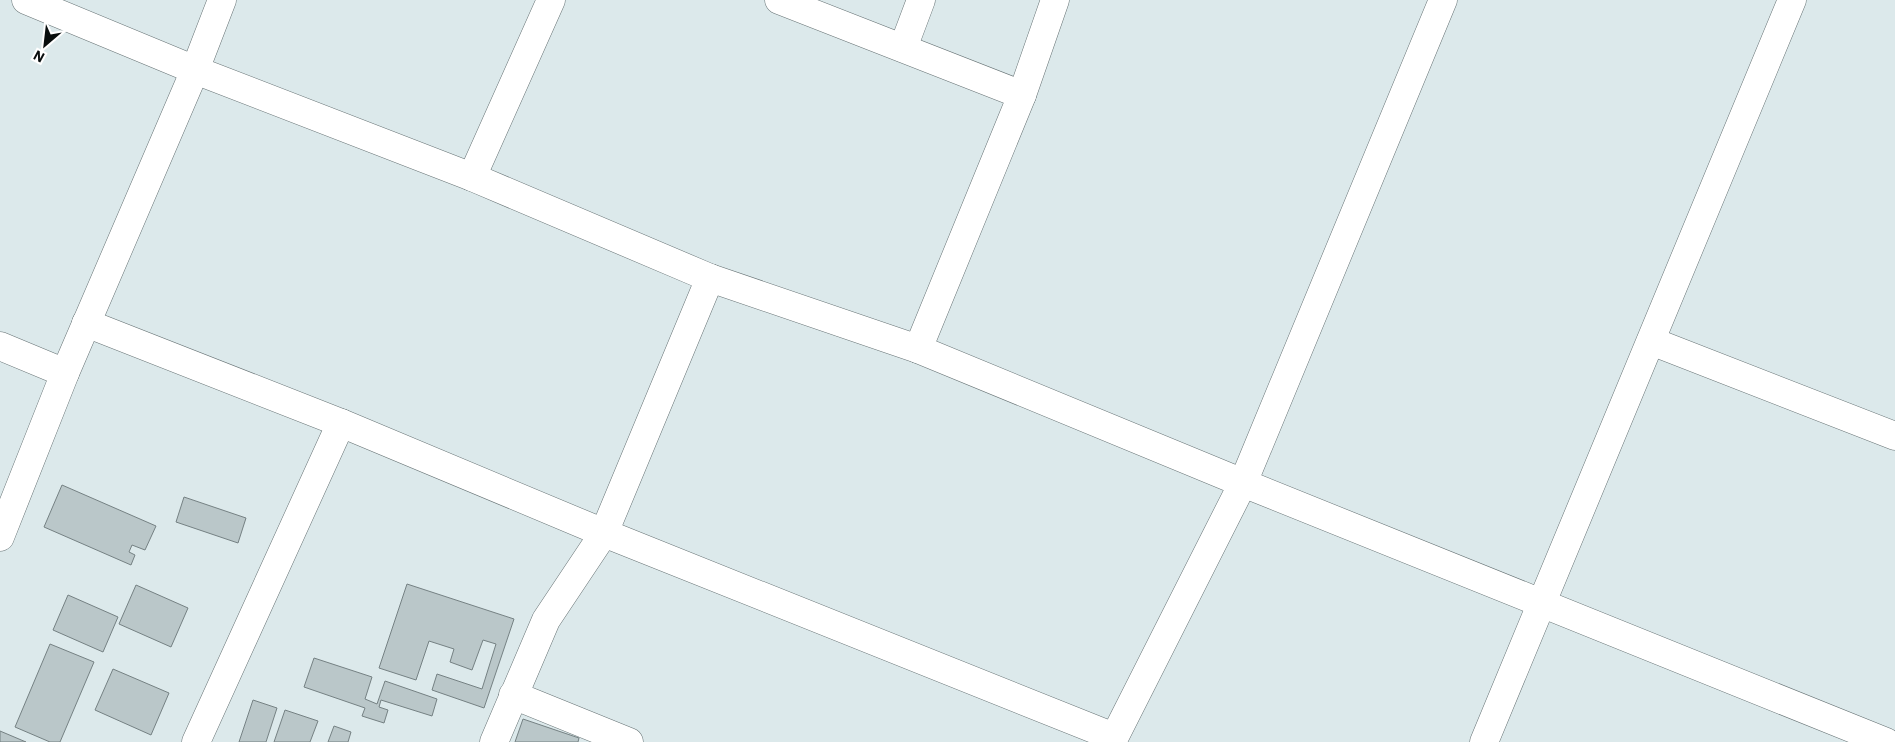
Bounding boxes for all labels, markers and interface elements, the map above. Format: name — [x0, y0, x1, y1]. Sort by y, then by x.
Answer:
north arrow — [20, 20, 70, 70]
text: N — [30, 46, 48, 67]

